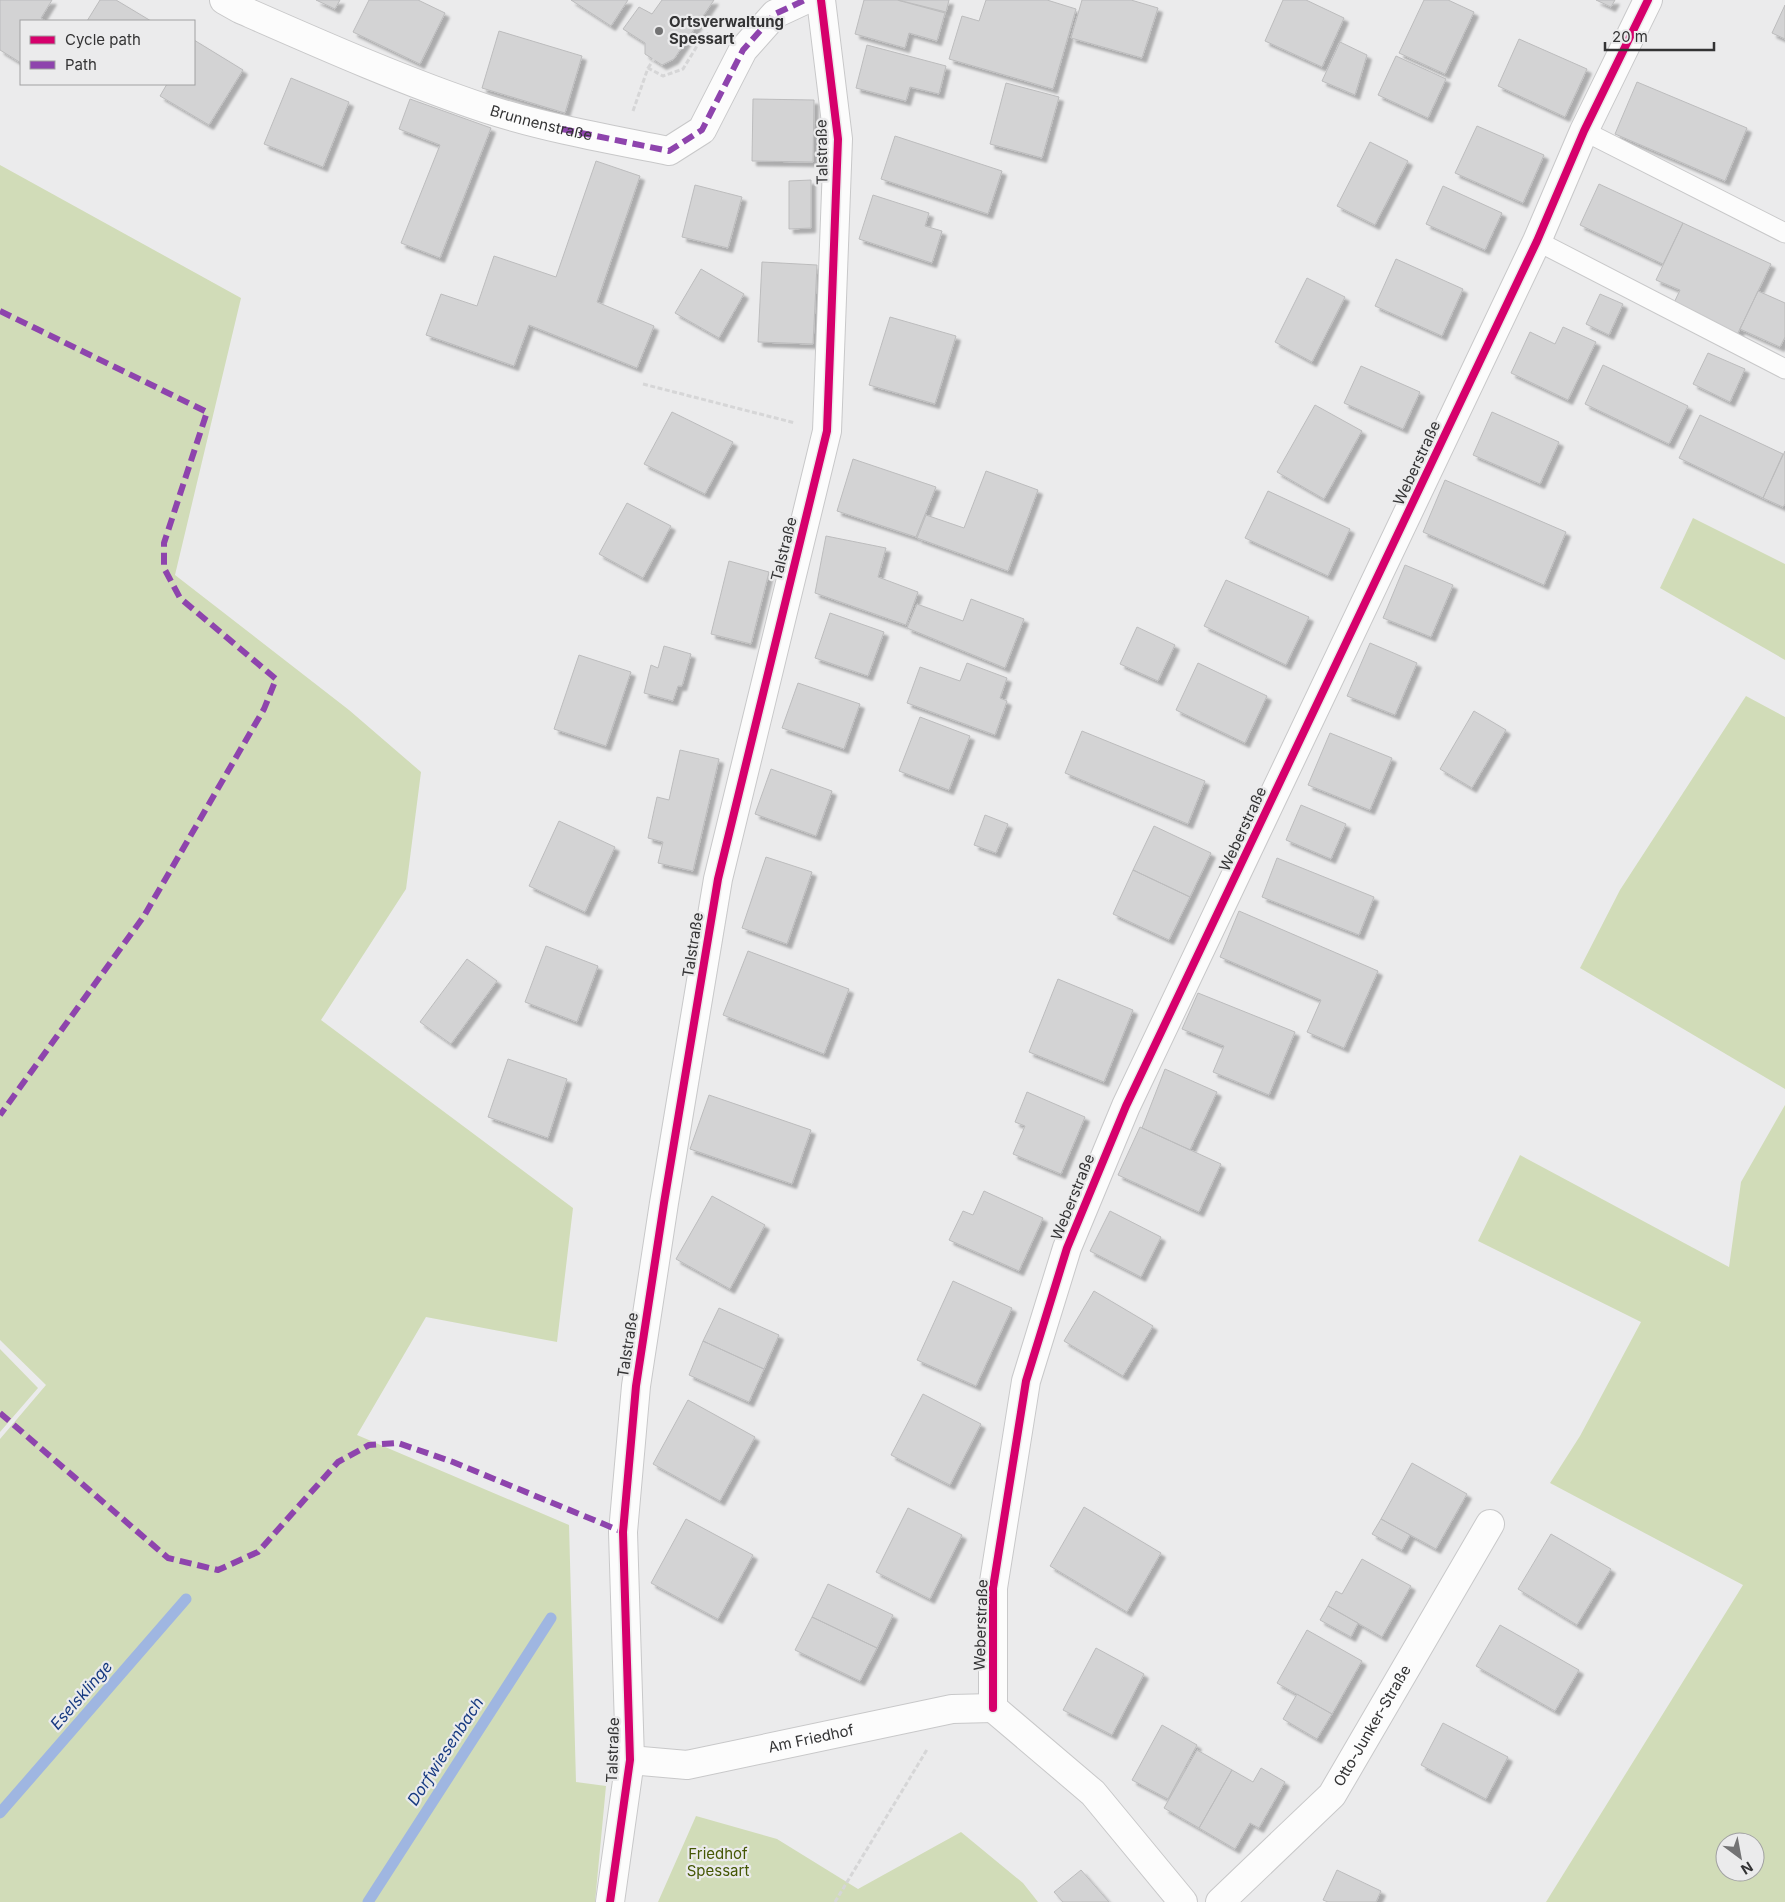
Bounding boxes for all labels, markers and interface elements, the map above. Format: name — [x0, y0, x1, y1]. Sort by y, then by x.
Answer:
place label: Ortsverwaltung Spessart — [669, 12, 784, 48]
legend — [20, 20, 195, 85]
scale bar — [1605, 20, 1714, 52]
marker: Ortsverwaltung Spessart — [653, 25, 665, 37]
text: 20 m — [1612, 27, 1648, 46]
text: Cycle path — [65, 30, 141, 49]
text: Path — [65, 55, 97, 74]
street label: Brunnenstraße — [488, 101, 594, 145]
street label: Talstraße — [811, 119, 832, 185]
street label: Weberstraße — [1389, 417, 1444, 508]
street label: Talstraße — [766, 515, 801, 583]
street label: Weberstraße — [1215, 783, 1270, 874]
street label: Talstraße — [678, 911, 707, 979]
street label: Weberstraße — [1047, 1151, 1098, 1243]
street label: Talstraße — [613, 1311, 642, 1379]
street label: Weberstraße — [969, 1579, 992, 1671]
water label: Eselsklinge — [46, 1657, 116, 1733]
street label: Otto-Junker-Straße — [1329, 1661, 1415, 1790]
water label: Dorfwiesenbach — [403, 1693, 487, 1809]
street label: Talstraße — [602, 1717, 623, 1783]
street label: Am Friedhof — [766, 1720, 856, 1757]
north arrow — [1715, 1832, 1765, 1882]
park label: Friedhof Spessart — [687, 1844, 749, 1880]
text: N — [1738, 1858, 1756, 1878]

